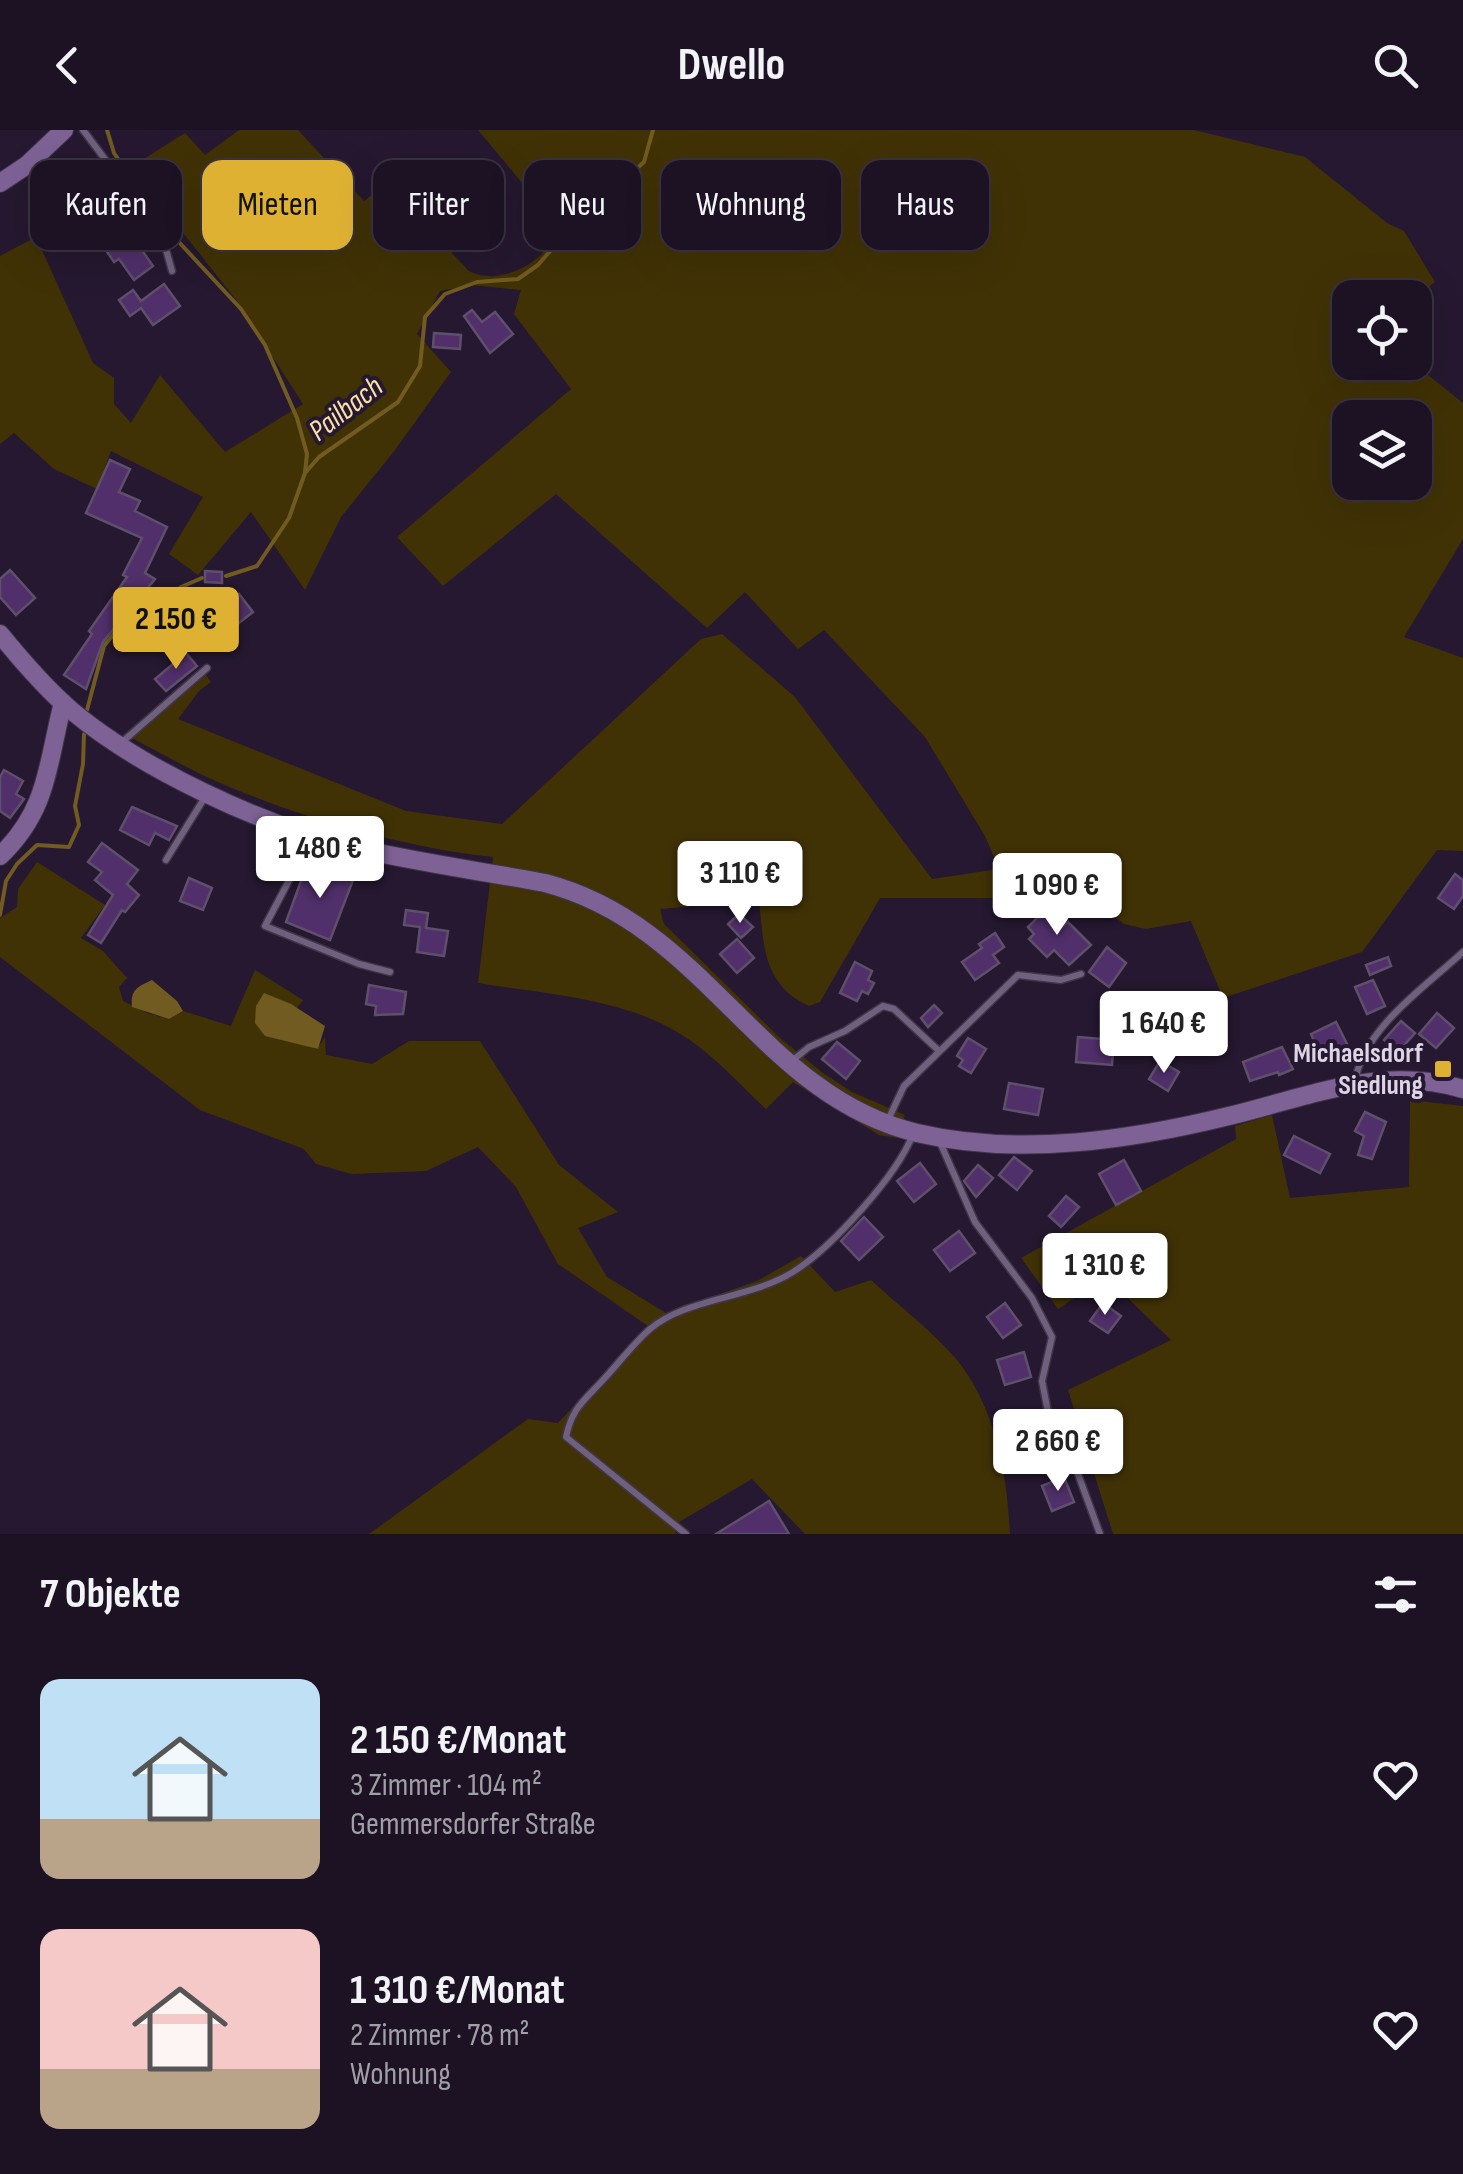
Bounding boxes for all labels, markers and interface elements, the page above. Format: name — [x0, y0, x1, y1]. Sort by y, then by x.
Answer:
icon: back — [40, 38, 95, 93]
text: Dwello — [678, 38, 785, 93]
icon: search — [1368, 38, 1423, 93]
chip: Kaufen — [30, 160, 182, 250]
chip: Mieten — [202, 160, 353, 250]
chip: Filter — [373, 160, 504, 250]
chip: Neu — [524, 160, 641, 250]
chip: Wohnung — [661, 160, 841, 250]
chip: Haus — [861, 160, 989, 250]
map controls — [1332, 280, 1432, 500]
button: locate — [1332, 280, 1432, 380]
water label: Pailbach — [302, 369, 390, 449]
button: layers — [1332, 400, 1432, 500]
pin: 2 150 € — [84, 587, 268, 672]
text: 2 150 € — [135, 600, 217, 639]
pin: 1 480 € — [228, 816, 412, 901]
text: 1 480 € — [278, 829, 362, 868]
pin: 3 110 € — [648, 841, 832, 926]
pin: 1 090 € — [965, 853, 1149, 938]
text: 3 110 € — [700, 854, 781, 893]
text: 1 090 € — [1015, 866, 1099, 905]
pin: 1 640 € — [1072, 991, 1256, 1076]
text: 1 640 € — [1122, 1004, 1206, 1043]
place label: Michaelsdorf Siedlung — [1293, 1037, 1423, 1102]
marker: Michaelsdorf Siedlung — [1432, 1058, 1454, 1080]
pin: 1 310 € — [1013, 1233, 1197, 1318]
text: 1 310 € — [1065, 1246, 1146, 1285]
pin: 2 660 € — [966, 1409, 1150, 1494]
text: 2 660 € — [1015, 1422, 1101, 1461]
icon: filters — [1368, 1567, 1423, 1622]
text: 7 Objekte — [40, 1569, 181, 1620]
text: 2 150 €/Monat — [350, 1715, 566, 1766]
icon: home — [120, 1719, 240, 1839]
icon: heart — [1368, 1752, 1423, 1807]
text: 3 Zimmer · 104 m² — [350, 1766, 542, 1805]
text: Gemmersdorfer Straße — [350, 1805, 596, 1844]
text: 1 310 €/Monat — [350, 1965, 565, 2016]
icon: home — [120, 1969, 240, 2089]
icon: heart — [1368, 2002, 1423, 2057]
text: 2 Zimmer · 78 m² — [350, 2016, 529, 2055]
text: Wohnung — [350, 2055, 451, 2094]

